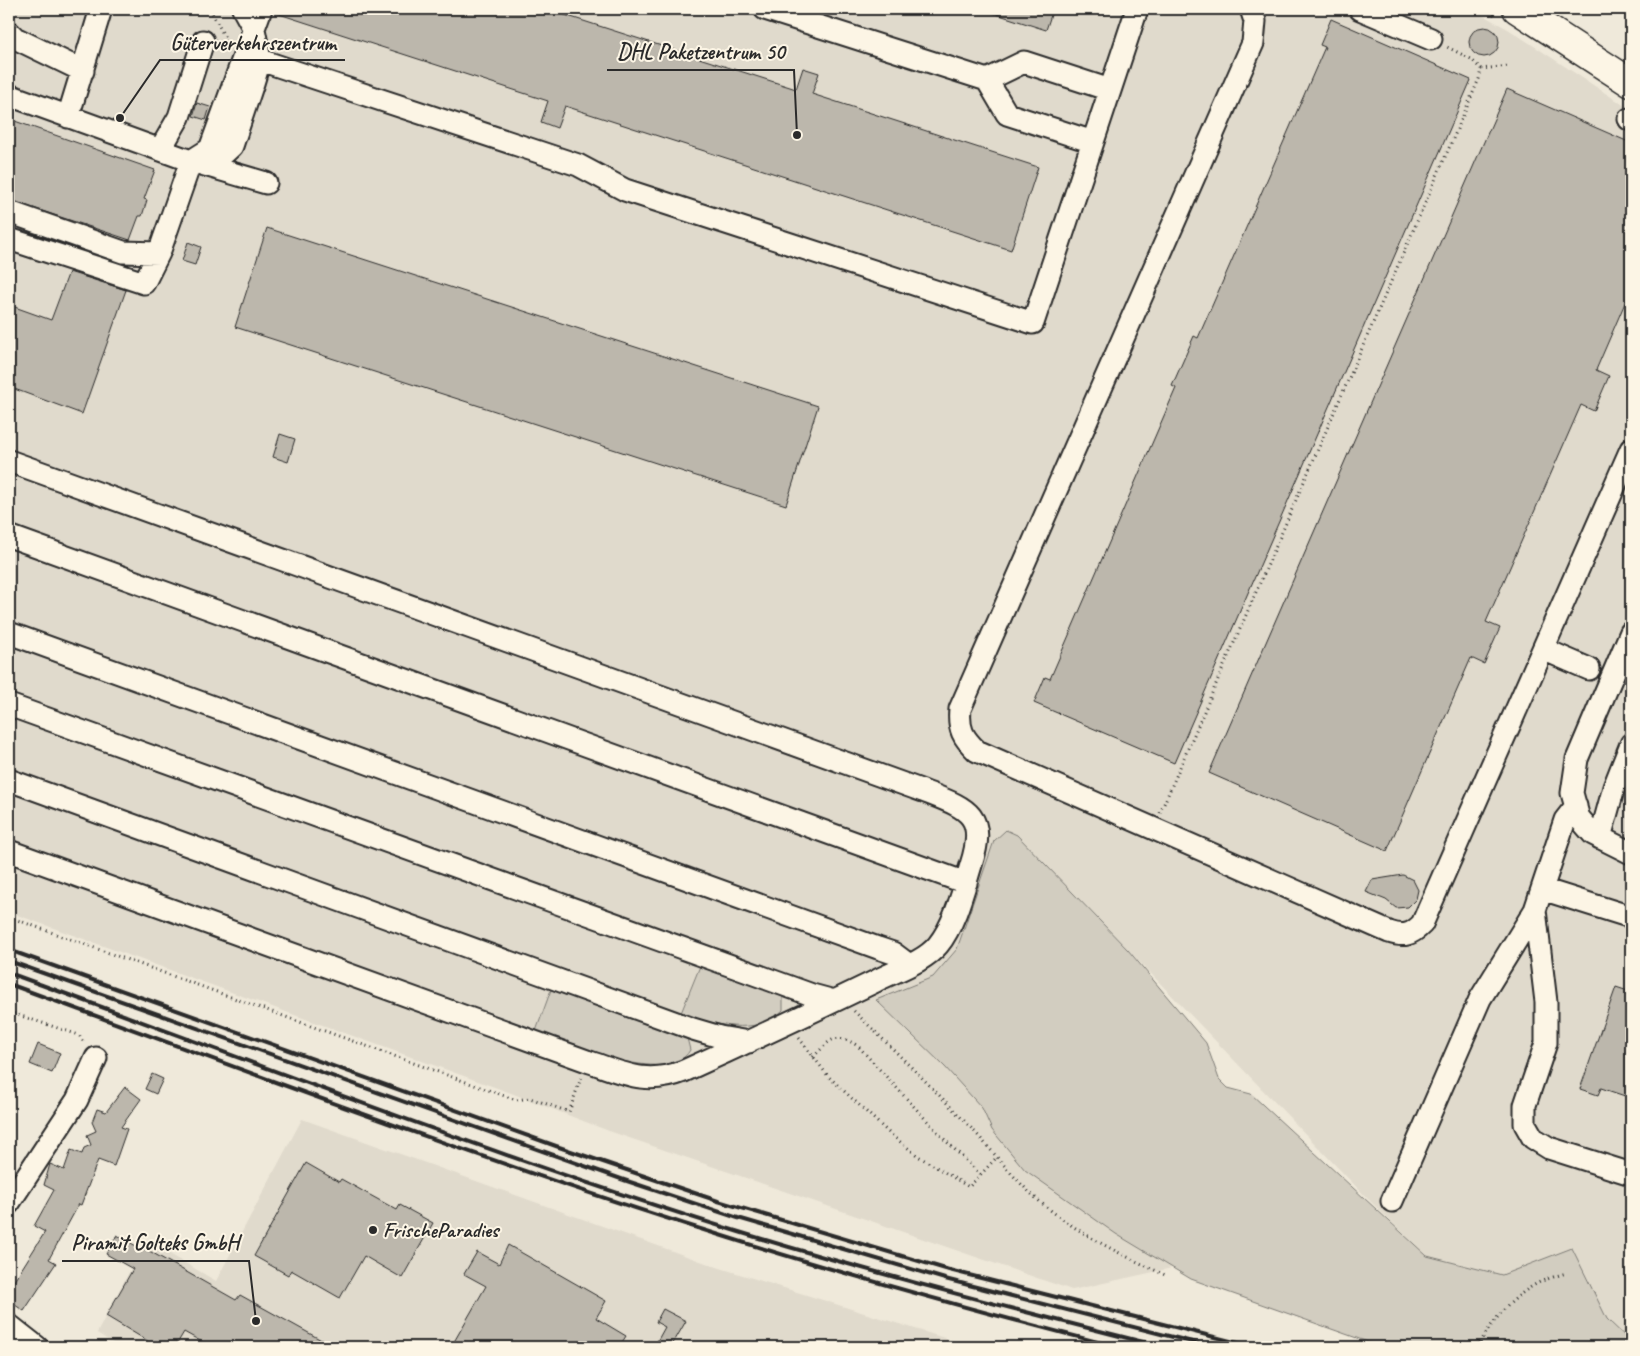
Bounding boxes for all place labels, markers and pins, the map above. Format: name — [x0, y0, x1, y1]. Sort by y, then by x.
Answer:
callout: Güterverkehrszentrum — [160, 23, 345, 60]
callout: DHL Paketzentrum 50 — [607, 33, 794, 70]
place label: FrischeParadies — [383, 1217, 501, 1243]
callout: Piramit Golteks GmbH — [62, 1224, 249, 1261]
marker: FrischeParadies — [367, 1224, 379, 1236]

